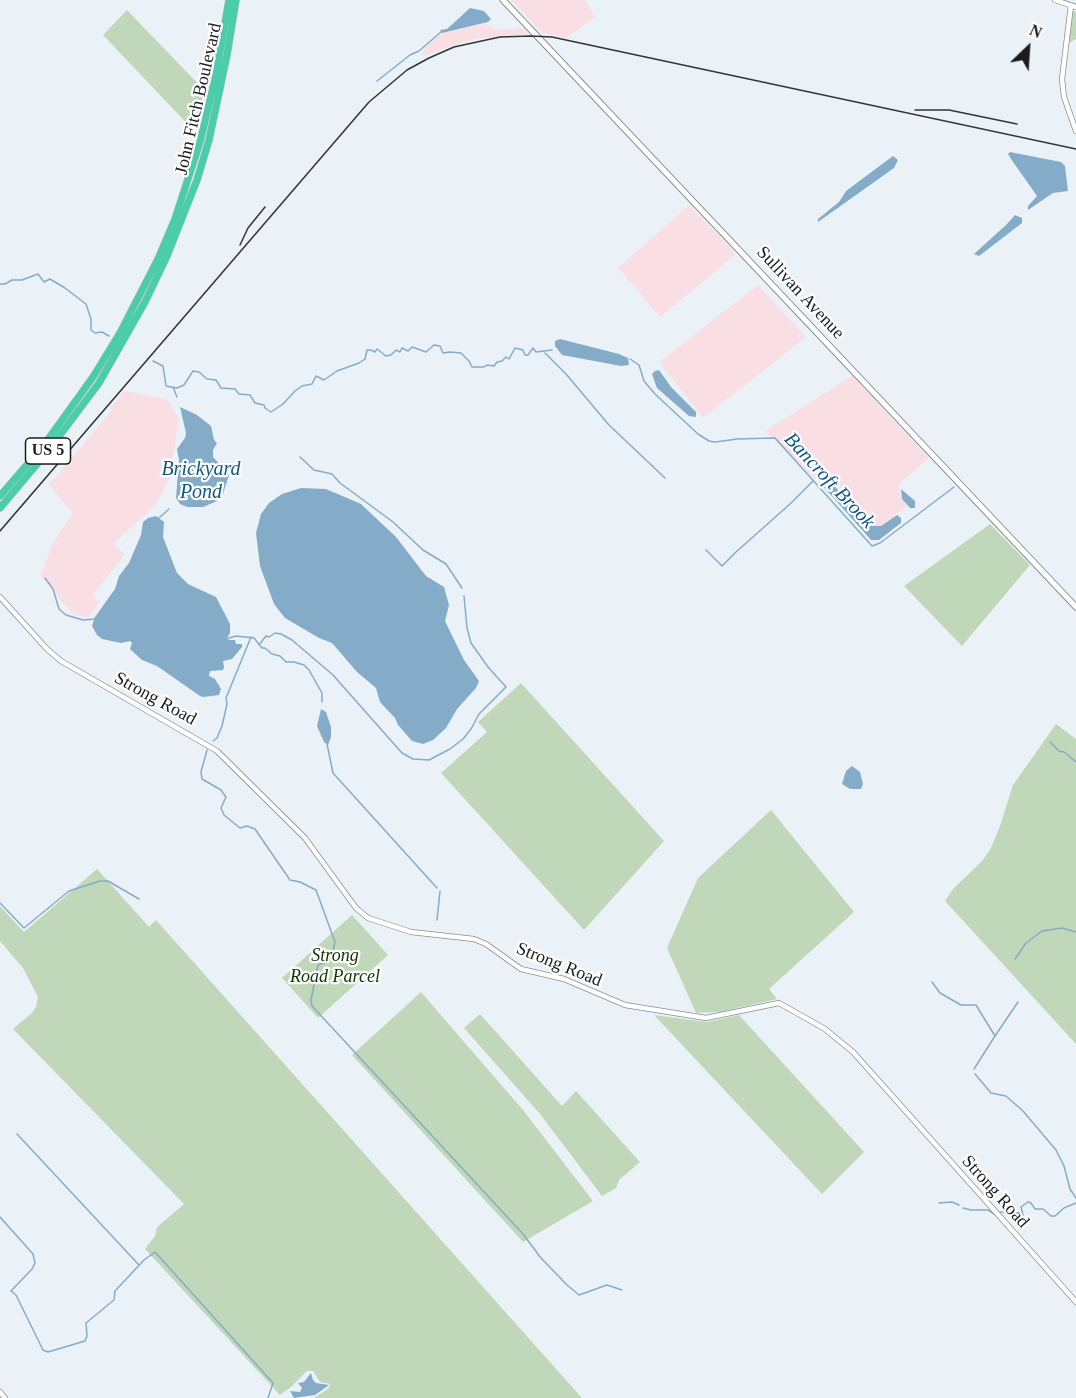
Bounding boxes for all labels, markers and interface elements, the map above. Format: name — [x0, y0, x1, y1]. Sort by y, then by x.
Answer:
north arrow — [998, 18, 1058, 78]
street label: John Fitch Boulevard — [171, 21, 227, 177]
text: N — [1027, 21, 1045, 41]
street label: Sullivan Avenue — [751, 242, 849, 344]
water label: Bancroft Brook — [778, 428, 880, 534]
road number: US 5 — [26, 438, 70, 464]
water label: Brickyard Pond — [161, 458, 241, 505]
street label: Strong Road — [110, 668, 200, 730]
street label: Strong Road — [513, 938, 605, 992]
park label: Strong Road Parcel — [290, 945, 380, 988]
street label: Strong Road — [957, 1151, 1033, 1233]

